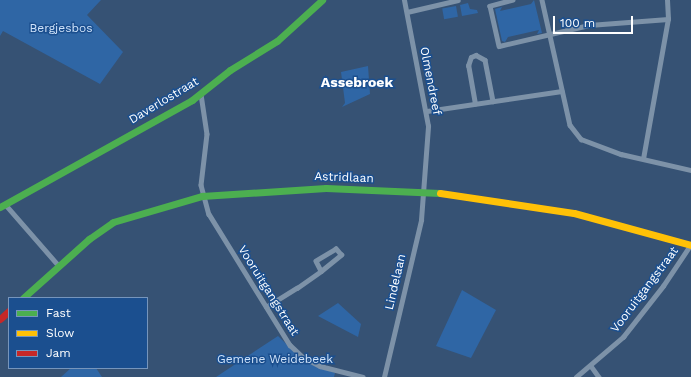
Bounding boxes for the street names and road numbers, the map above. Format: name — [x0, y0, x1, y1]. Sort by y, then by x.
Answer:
street label: Olmendreef — [416, 46, 444, 116]
street label: Daverlostraat — [127, 75, 201, 127]
street label: Astridlaan — [314, 170, 374, 186]
street label: Vooruitgangstraat — [234, 243, 302, 339]
street label: Vooruitgangstraat — [608, 244, 682, 336]
street label: Lindelaan — [383, 253, 409, 311]

